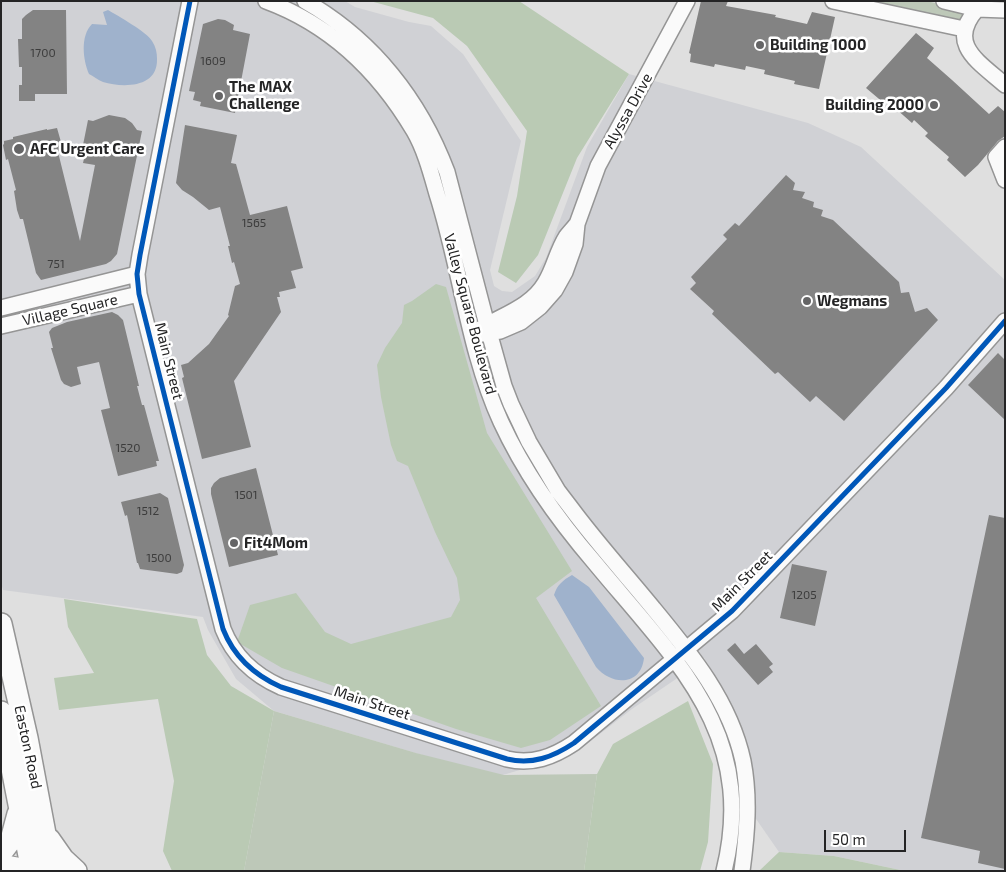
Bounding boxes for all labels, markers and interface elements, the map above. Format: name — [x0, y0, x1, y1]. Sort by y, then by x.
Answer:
place label: Building 1000 — [770, 36, 866, 54]
marker: Building 1000 — [754, 39, 766, 51]
house number: 1700 — [30, 46, 56, 60]
house number: 1609 — [200, 54, 226, 68]
street label: Alyssa Drive — [600, 70, 656, 152]
place label: The MAX Challenge — [229, 78, 300, 113]
marker: The MAX Challenge — [213, 90, 225, 102]
place label: Building 2000 — [825, 96, 924, 114]
marker: Building 2000 — [928, 99, 940, 111]
place label: AFC Urgent Care — [30, 140, 144, 158]
marker: AFC Urgent Care — [12, 142, 26, 156]
house number: 1565 — [242, 216, 266, 230]
street label: Valley Square Boulevard — [440, 232, 500, 396]
house number: 751 — [47, 257, 65, 271]
street label: Village Square — [21, 290, 119, 330]
place label: Wegmans — [817, 292, 887, 310]
marker: Wegmans — [801, 295, 813, 307]
street label: Main Street — [151, 321, 187, 401]
house number: 1520 — [115, 441, 141, 455]
house number: 1501 — [234, 488, 258, 502]
house number: 1512 — [137, 504, 159, 518]
place label: Fit4Mom — [244, 534, 308, 552]
marker: Fit4Mom — [228, 537, 240, 549]
street label: Main Street — [708, 547, 776, 615]
house number: 1500 — [146, 551, 172, 565]
house number: 1205 — [791, 588, 817, 602]
street label: Main Street — [332, 682, 412, 724]
street label: Easton Road — [10, 704, 46, 790]
scale bar — [826, 820, 908, 852]
text: 50 m — [832, 830, 866, 848]

